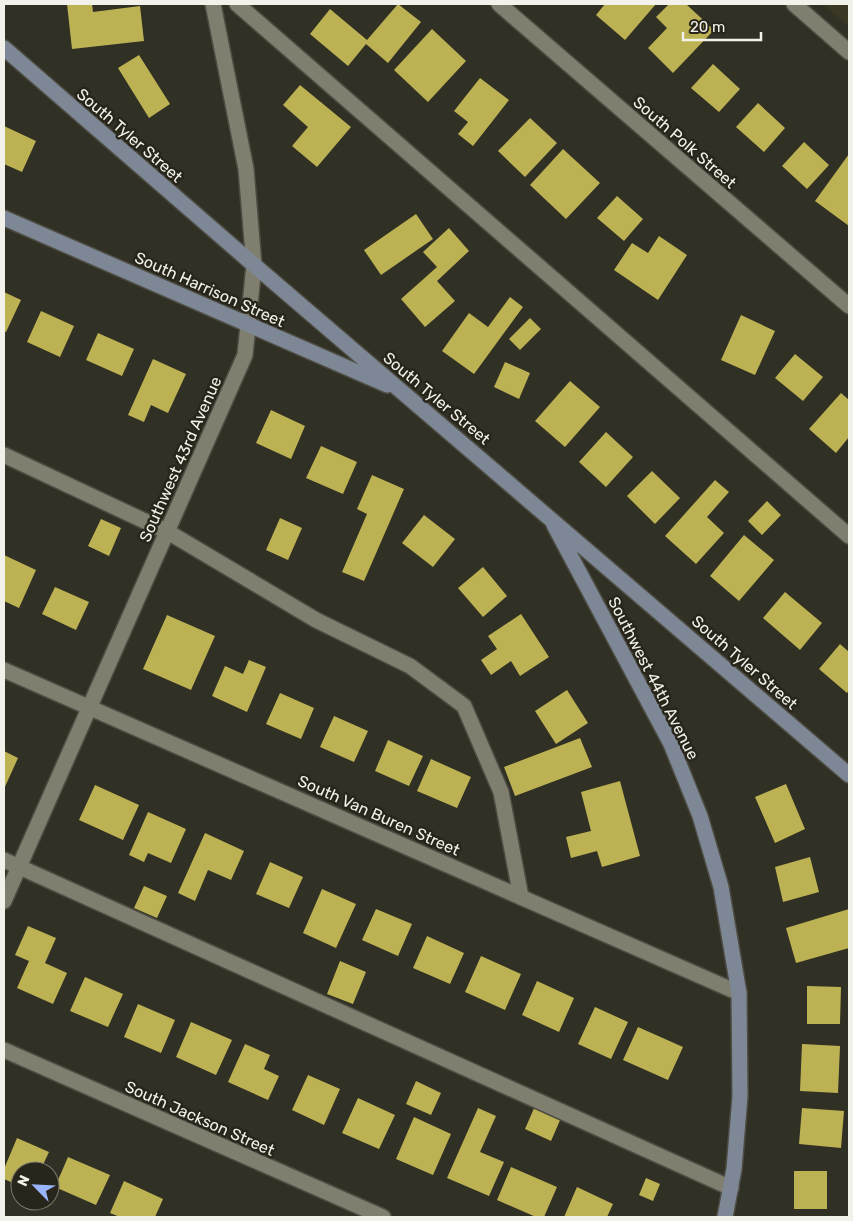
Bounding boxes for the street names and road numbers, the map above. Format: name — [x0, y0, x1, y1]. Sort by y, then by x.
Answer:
street label: South Tyler Street — [73, 84, 186, 186]
street label: South Polk Street — [629, 92, 740, 192]
street label: South Harrison Street — [132, 248, 288, 331]
street label: South Tyler Street — [379, 348, 494, 449]
street label: Southwest 43rd Avenue — [135, 374, 226, 545]
street label: Southwest 44th Avenue — [604, 594, 703, 763]
street label: South Tyler Street — [688, 611, 801, 713]
street label: South Van Buren Street — [295, 771, 463, 860]
street label: South Jackson Street — [122, 1077, 278, 1160]

